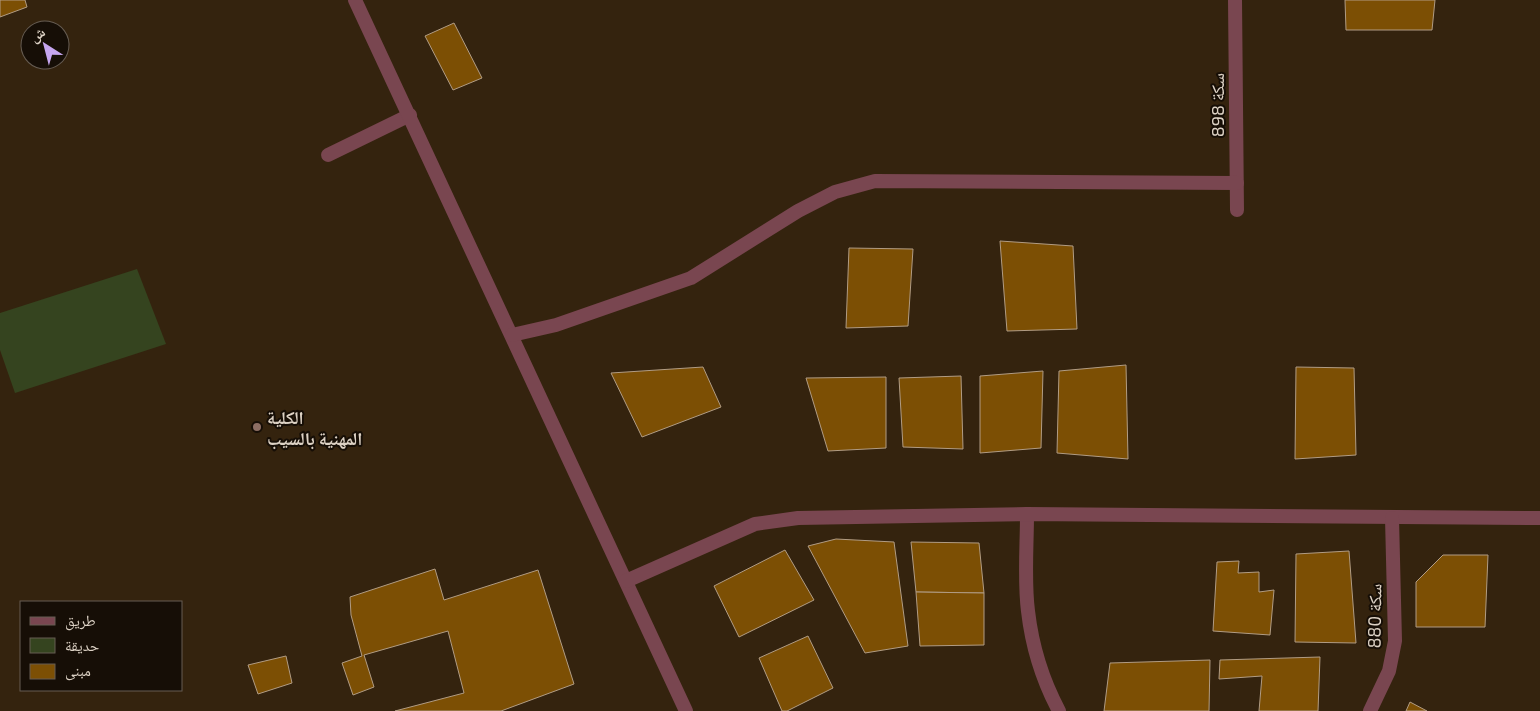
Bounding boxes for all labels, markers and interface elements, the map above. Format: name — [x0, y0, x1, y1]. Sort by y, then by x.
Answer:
north arrow — [20, 20, 70, 70]
text: ش — [26, 23, 49, 46]
street label: سكة 898 — [1206, 73, 1228, 137]
place label: الكلية المهنية بالسيب — [267, 406, 362, 450]
marker: الكلية المهنية بالسيب — [251, 421, 263, 433]
street label: سكة 880 — [1362, 583, 1386, 649]
legend — [20, 601, 182, 691]
text: طريق — [65, 611, 96, 631]
text: حديقة — [65, 636, 100, 654]
text: مبنى — [65, 661, 91, 681]

